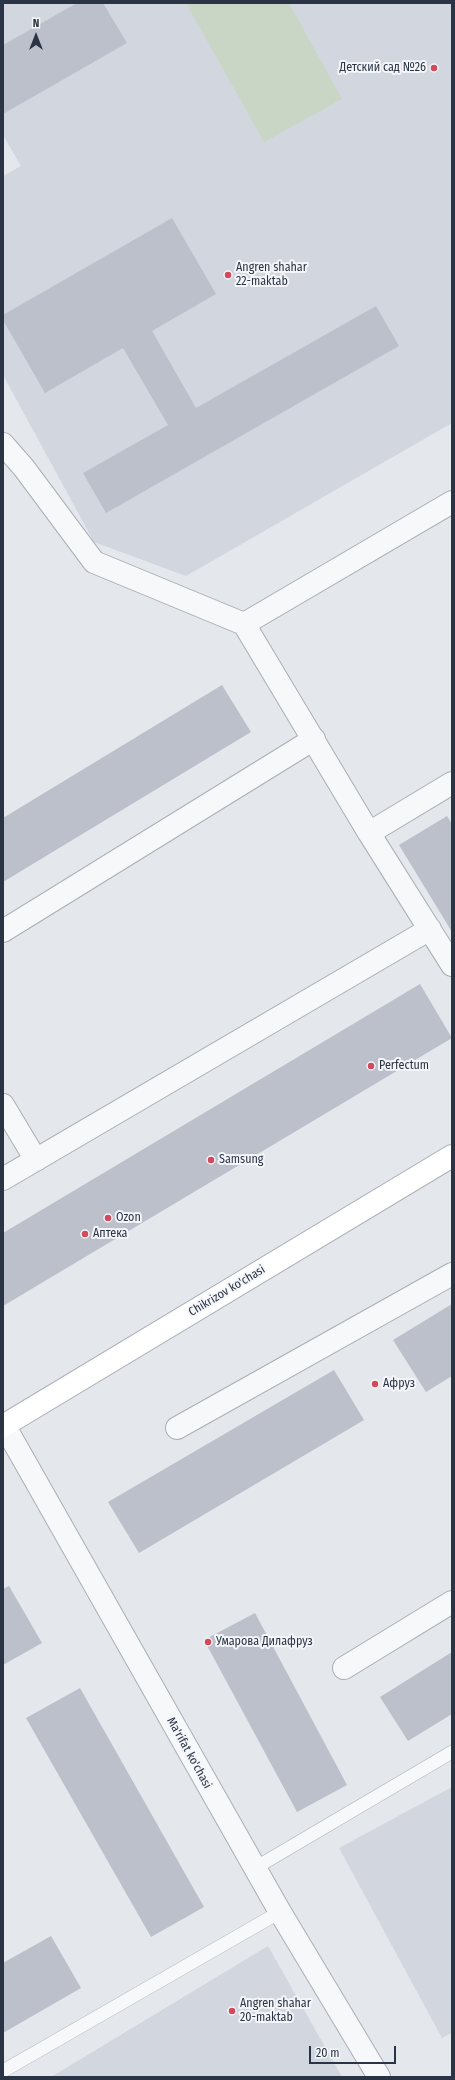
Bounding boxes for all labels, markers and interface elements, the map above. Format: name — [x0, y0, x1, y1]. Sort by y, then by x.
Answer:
north arrow — [16, 16, 56, 56]
text: N — [33, 17, 39, 30]
place label: Детский сад №26 — [340, 61, 426, 75]
marker: Детский сад №26 — [429, 63, 439, 73]
place label: Angren shahar 22-maktab — [236, 261, 307, 289]
marker: Angren shahar 22-maktab — [223, 270, 233, 280]
place label: Perfectum — [379, 1059, 429, 1073]
marker: Perfectum — [366, 1061, 376, 1071]
place label: Samsung — [219, 1153, 263, 1167]
marker: Samsung — [206, 1155, 216, 1165]
place label: Ozon — [116, 1211, 141, 1225]
marker: Ozon — [103, 1213, 113, 1223]
place label: Аптека — [93, 1227, 127, 1241]
marker: Аптека — [80, 1229, 90, 1239]
street label: Chikrizov ko'chasi — [186, 1263, 268, 1319]
place label: Афруз — [383, 1377, 415, 1391]
marker: Афруз — [370, 1379, 380, 1389]
place label: Умарова Дилафруз — [216, 1635, 313, 1649]
marker: Умарова Дилафруз — [203, 1637, 213, 1647]
street label: Ma'rifat ko'chasi — [163, 1715, 215, 1791]
place label: Angren shahar 20-maktab — [240, 1997, 311, 2025]
marker: Angren shahar 20-maktab — [227, 2006, 237, 2016]
scale bar — [311, 2038, 398, 2064]
text: 20 m — [316, 2046, 340, 2060]

